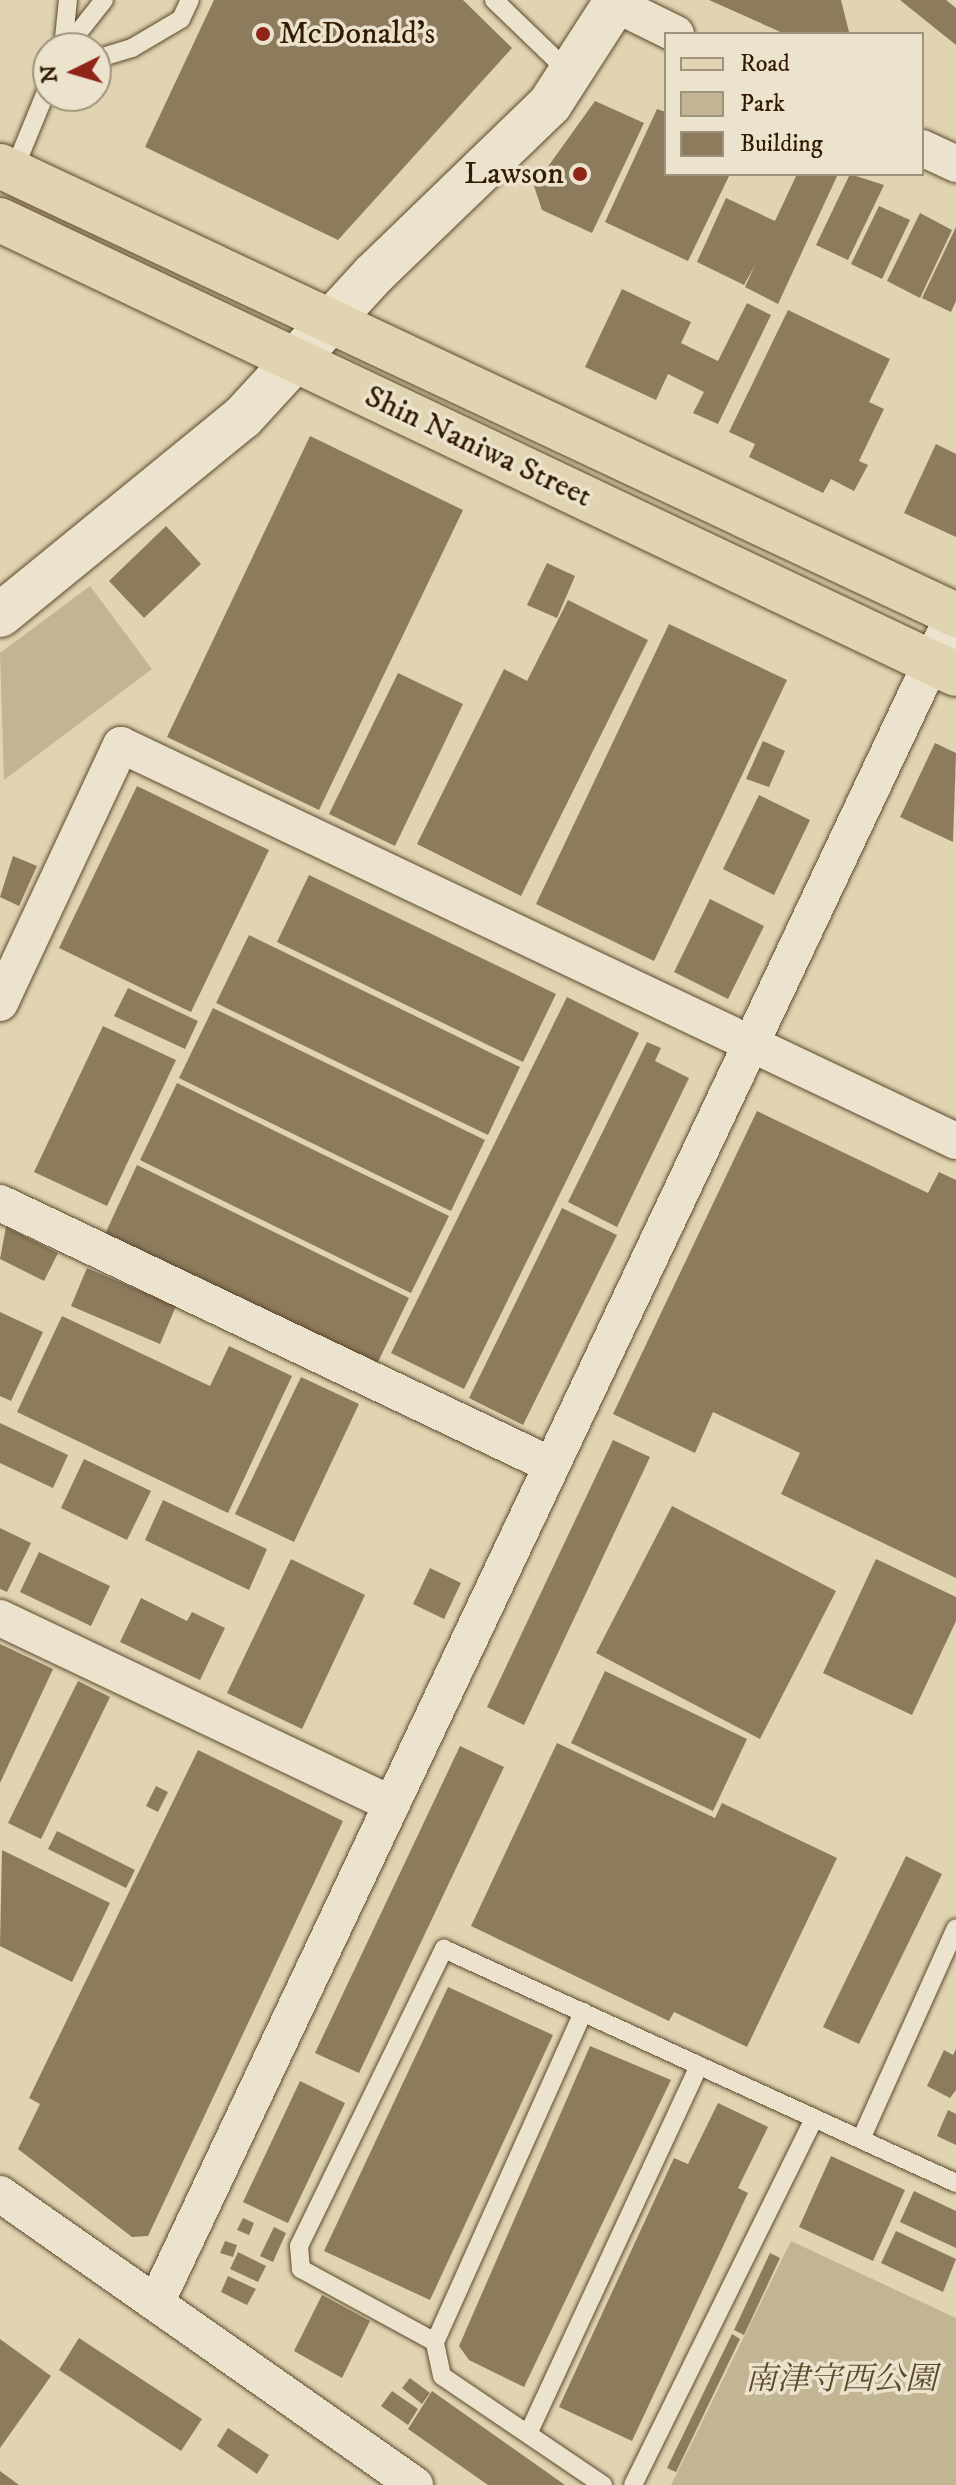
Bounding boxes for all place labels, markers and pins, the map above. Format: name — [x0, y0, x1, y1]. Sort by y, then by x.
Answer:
place label: McDonald's — [279, 15, 435, 53]
marker: McDonald's — [254, 25, 272, 43]
place label: Lawson — [464, 155, 564, 193]
marker: Lawson — [571, 165, 589, 183]

